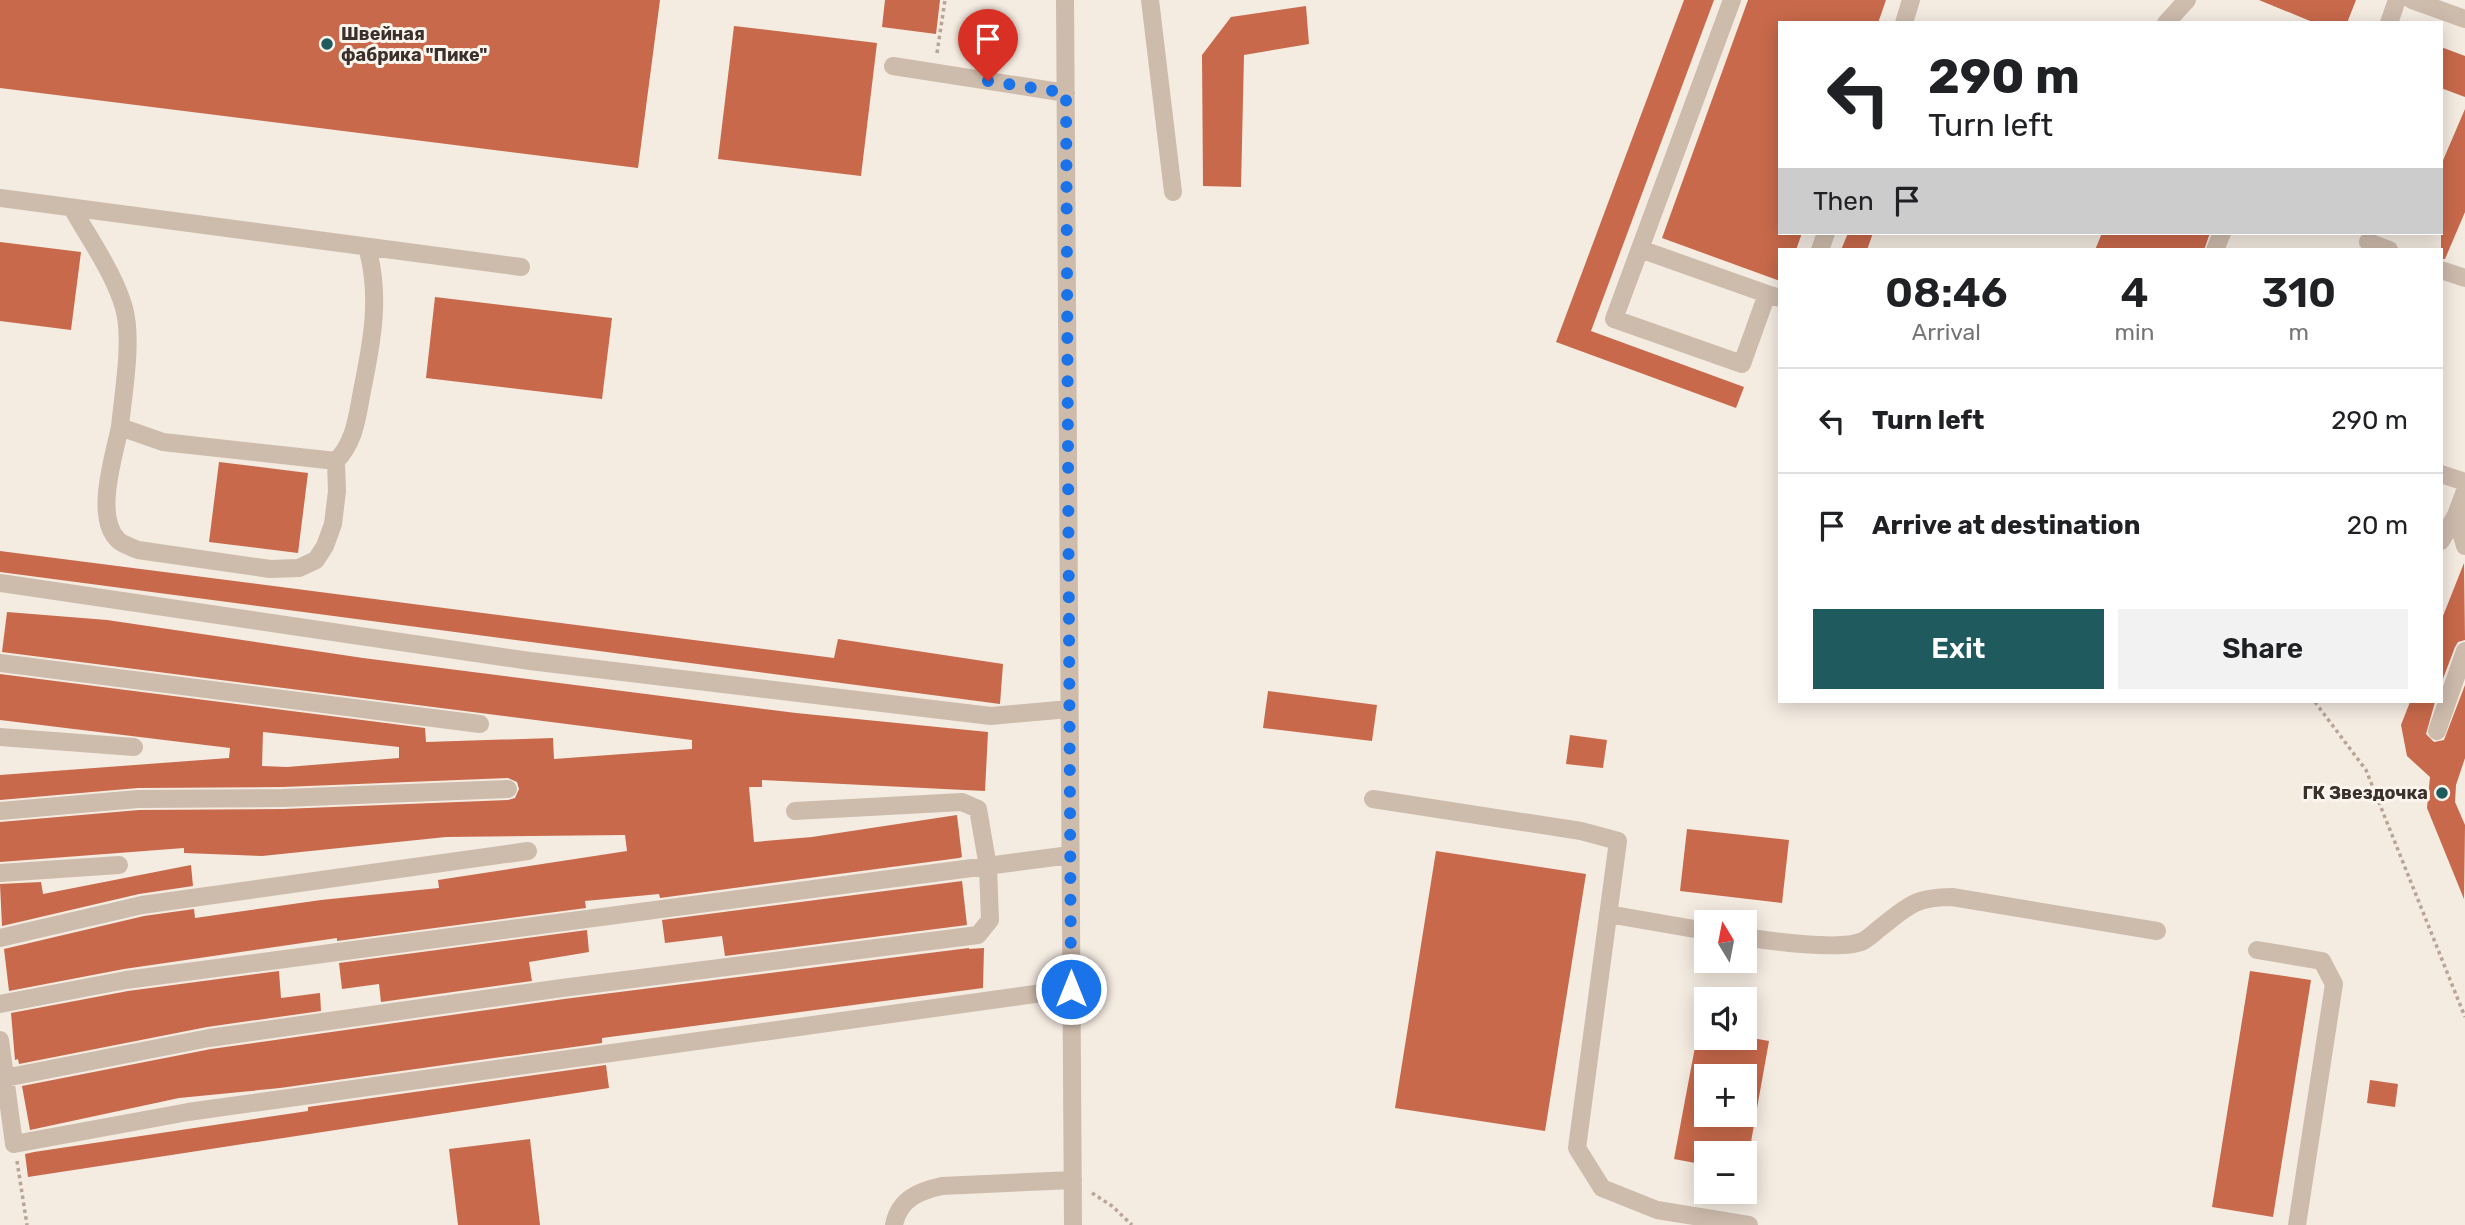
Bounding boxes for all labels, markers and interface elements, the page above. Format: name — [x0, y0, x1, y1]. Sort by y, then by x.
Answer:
pin — [958, 9, 1018, 81]
icon: arrive — [969, 20, 1007, 58]
place label: Швейная фабрика "Пике" — [341, 23, 487, 66]
marker: Швейная фабрика "Пике" — [319, 36, 335, 52]
text: 290 m — [1928, 47, 2080, 105]
icon: left — [1813, 49, 1904, 140]
text: Turn left — [1928, 106, 2053, 144]
icon: arrive — [1888, 182, 1926, 220]
text: Then — [1813, 186, 1874, 217]
text: 08:46 — [1885, 268, 2008, 318]
text: 4 — [2121, 268, 2149, 318]
text: 310 — [2261, 268, 2336, 318]
text: Arrival — [1912, 318, 1981, 346]
text: min — [2115, 318, 2155, 346]
text: m — [2289, 318, 2309, 346]
icon: left — [1813, 402, 1851, 440]
text: Turn left — [1872, 405, 1984, 436]
text: 290 m — [2331, 405, 2408, 436]
icon: arrive — [1813, 507, 1851, 545]
text: Arrive at destination — [1872, 510, 2140, 541]
text: 20 m — [2347, 510, 2408, 541]
button: Exit — [1813, 609, 2104, 689]
button: Share — [2118, 609, 2408, 689]
place label: ГК Звездочка — [2302, 782, 2428, 804]
marker: ГК Звездочка — [2434, 785, 2450, 801]
north arrow — [1694, 910, 1757, 973]
map controls — [1694, 910, 1757, 1204]
position arrow — [1034, 952, 1108, 1026]
button: sound — [1694, 987, 1757, 1050]
button: + — [1694, 1064, 1757, 1127]
button: − — [1694, 1141, 1757, 1204]

